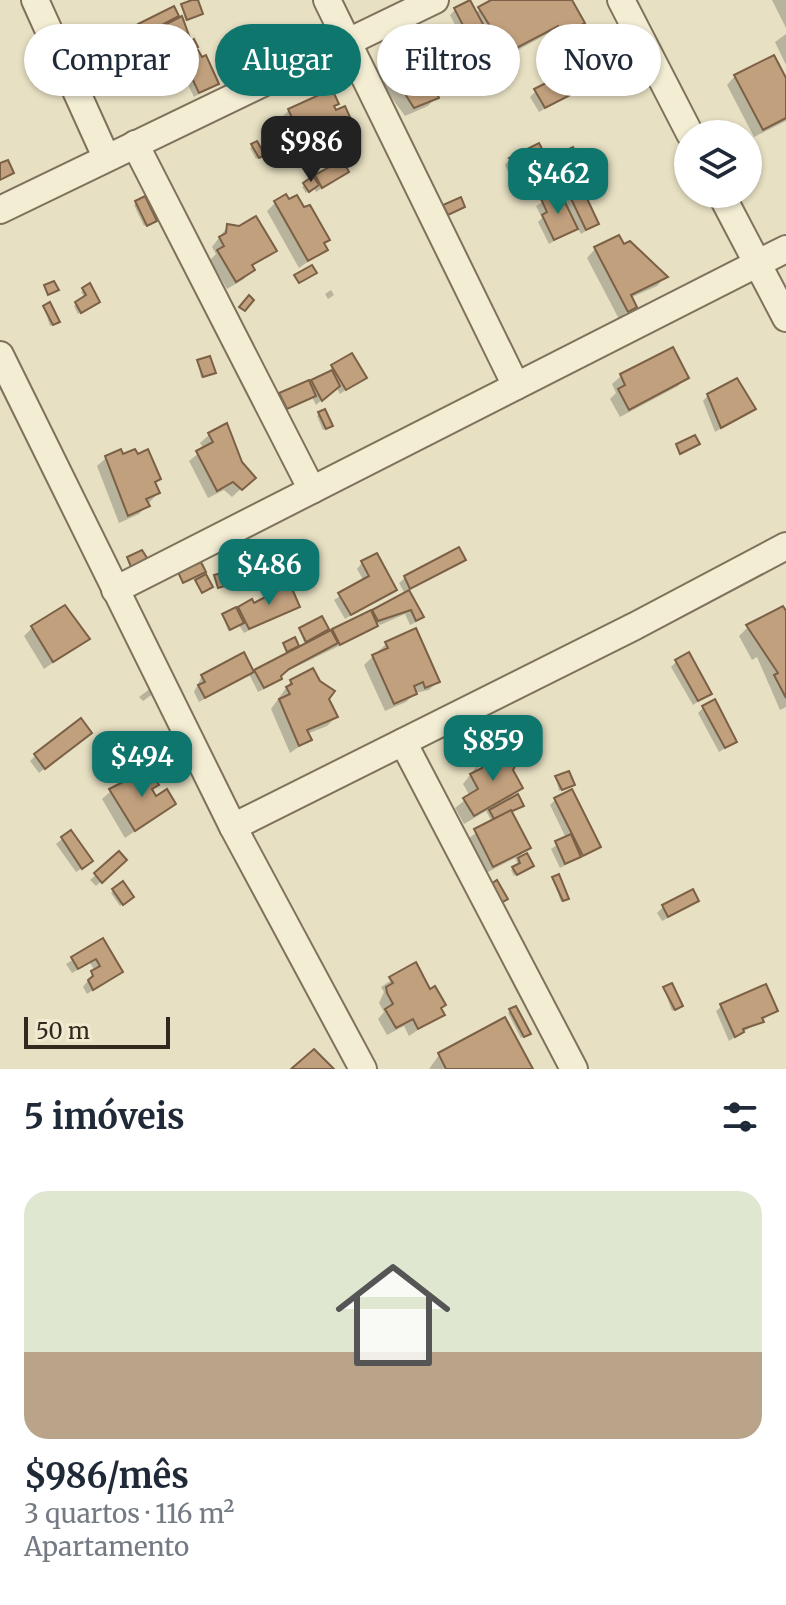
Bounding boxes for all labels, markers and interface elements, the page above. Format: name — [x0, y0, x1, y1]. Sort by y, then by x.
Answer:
chip: Comprar — [24, 24, 199, 96]
chip: Alugar — [215, 24, 361, 96]
chip: Filtros — [377, 24, 520, 96]
chip: Novo — [536, 24, 661, 96]
pin: $986 — [264, 116, 358, 184]
map controls — [674, 120, 762, 208]
button: layers — [674, 120, 762, 208]
text: $986 — [279, 125, 343, 158]
pin: $462 — [511, 148, 605, 216]
text: $462 — [526, 157, 590, 190]
pin: $486 — [222, 539, 316, 607]
text: $486 — [236, 548, 302, 581]
pin: $859 — [446, 715, 540, 783]
text: $859 — [462, 724, 524, 757]
pin: $494 — [95, 731, 189, 799]
text: $494 — [110, 740, 174, 773]
scale bar — [24, 1013, 170, 1049]
text: 50 m — [36, 1017, 90, 1045]
icon: filters — [718, 1095, 762, 1139]
text: 5 imóveis — [24, 1096, 185, 1138]
icon: home — [321, 1243, 465, 1387]
text: $986/mês — [24, 1455, 189, 1497]
text: 3 quartos · 116 m² — [24, 1497, 234, 1530]
text: Apartamento — [24, 1530, 189, 1563]

